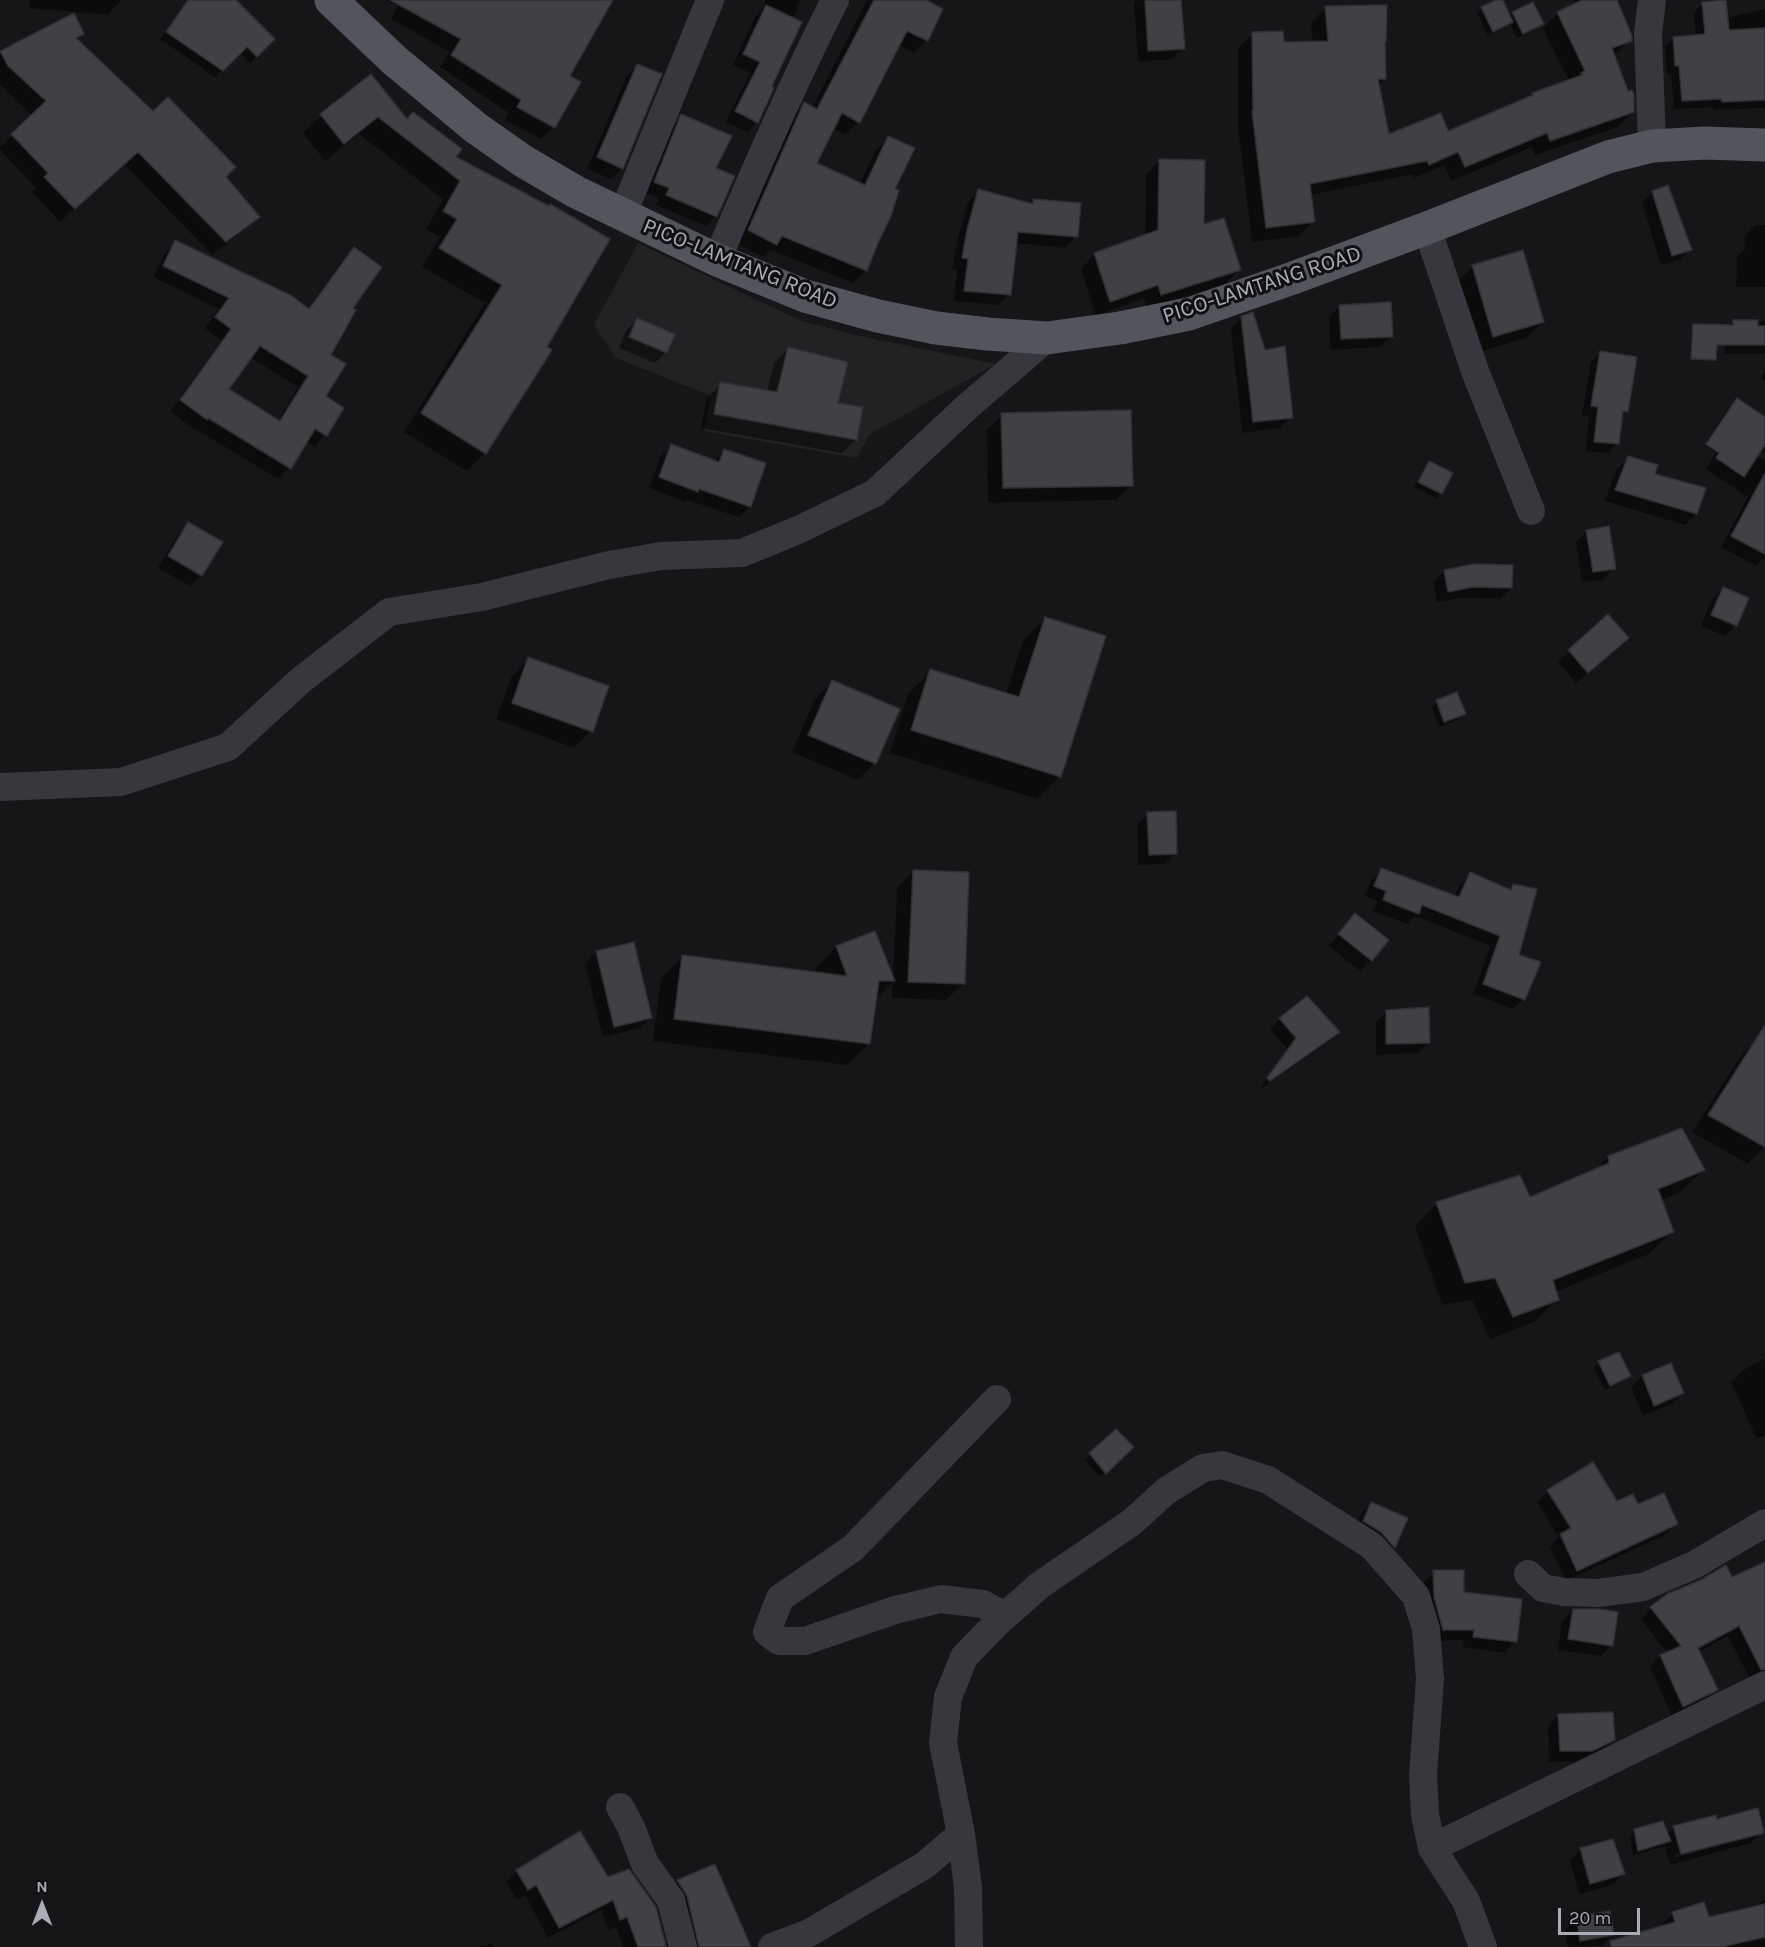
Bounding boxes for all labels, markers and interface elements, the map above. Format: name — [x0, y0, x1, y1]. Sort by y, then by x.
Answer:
street label: PICO-LAMTANG ROAD — [639, 213, 841, 315]
street label: PICO-LAMTANG ROAD — [1159, 240, 1365, 330]
north arrow — [12, 1875, 72, 1935]
text: N — [36, 1877, 48, 1896]
scale bar — [1561, 1896, 1644, 1934]
text: 20 m — [1569, 1907, 1611, 1929]

